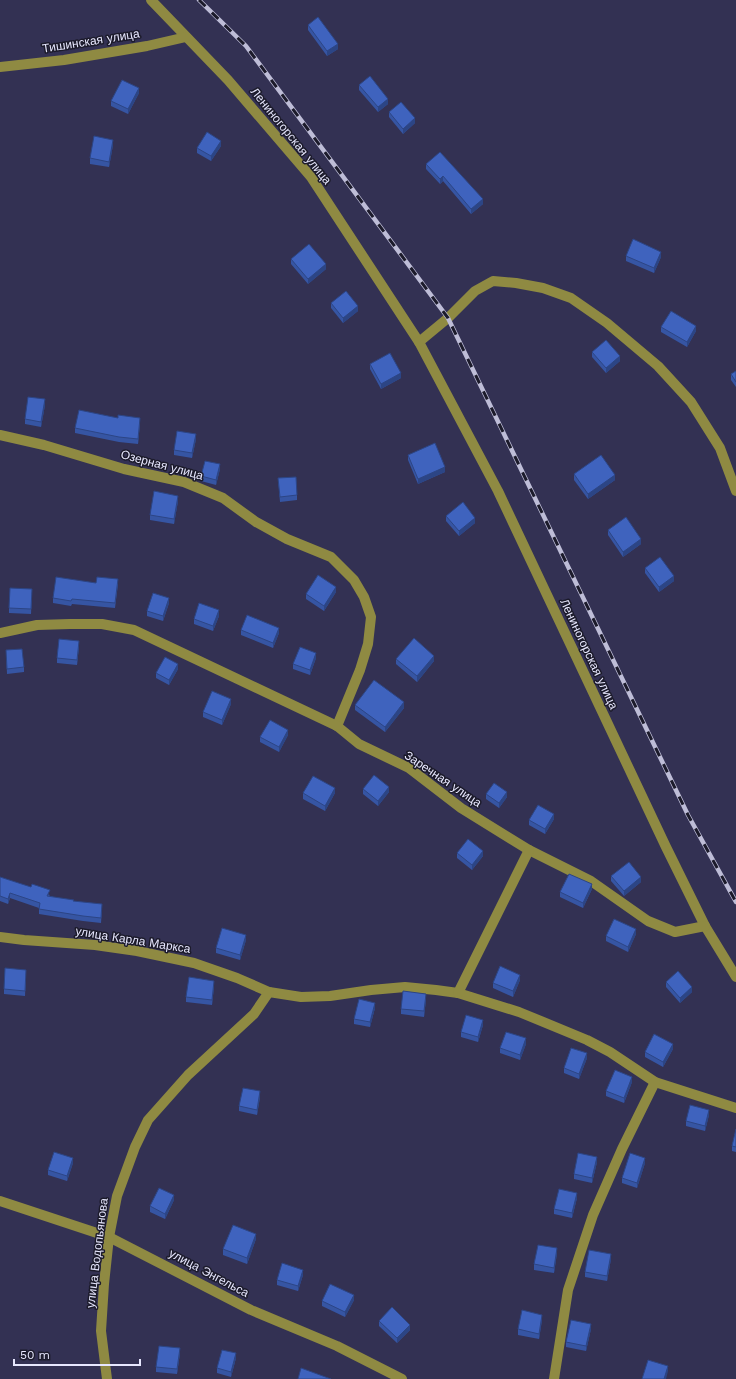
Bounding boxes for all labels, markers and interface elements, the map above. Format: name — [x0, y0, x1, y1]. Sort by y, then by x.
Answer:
street label: Тишинская улица — [41, 26, 141, 56]
street label: Лениногорская улица — [248, 85, 335, 187]
street label: Озерная улица — [119, 447, 205, 483]
street label: Лениногорская улица — [557, 596, 621, 712]
street label: Заречная улица — [402, 748, 484, 810]
street label: улица Карла Маркса — [74, 924, 192, 956]
street label: улица Водопьянова — [83, 1197, 111, 1309]
street label: улица Энгельса — [167, 1246, 252, 1300]
scale bar — [14, 1341, 140, 1367]
text: 50 m — [20, 1348, 50, 1362]

